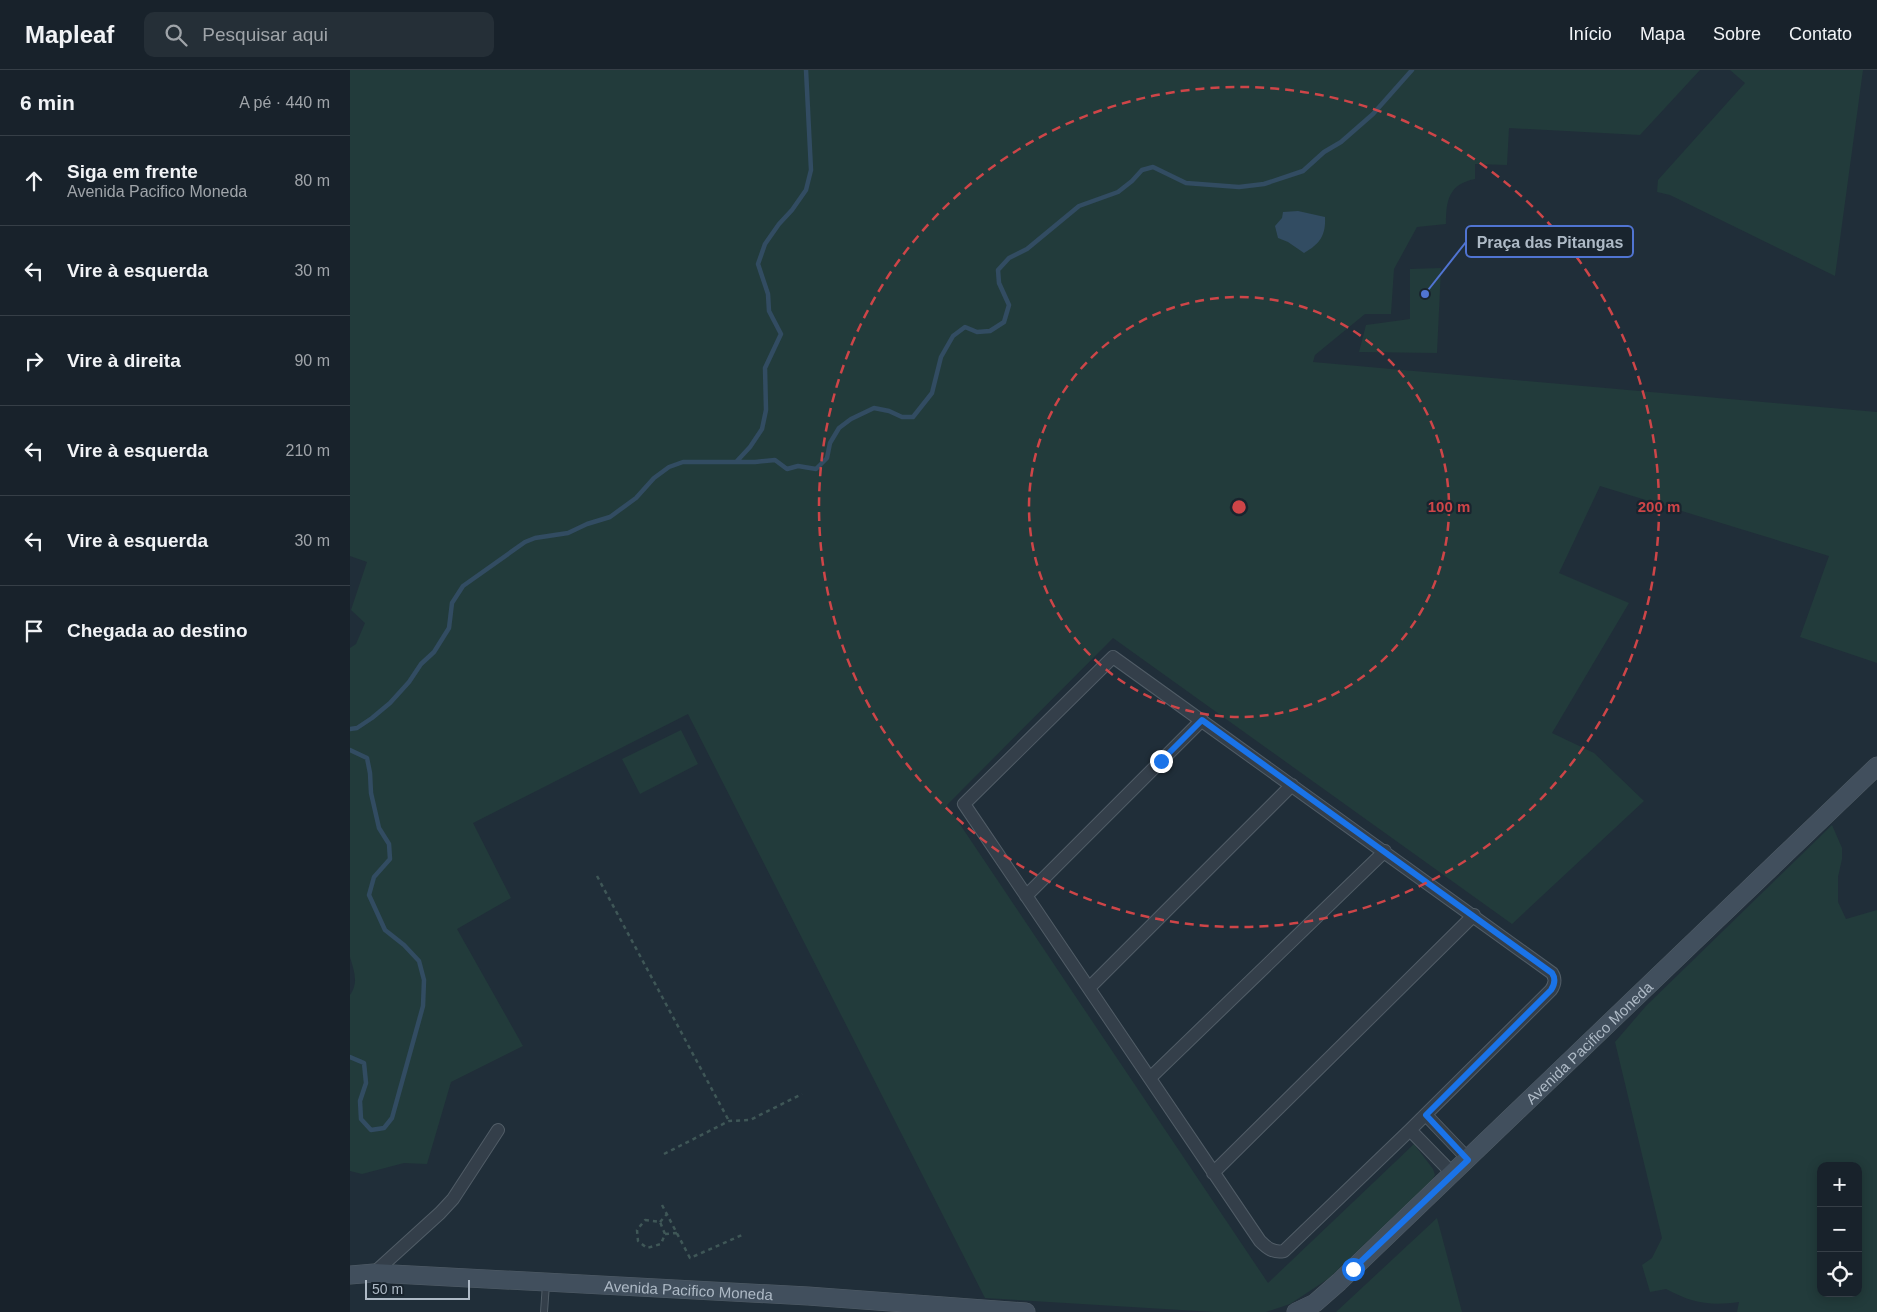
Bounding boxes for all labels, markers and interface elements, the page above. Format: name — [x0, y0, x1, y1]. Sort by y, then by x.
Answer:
search box — [144, 12, 494, 57]
text: Mapleaf — [25, 21, 114, 48]
icon: search — [162, 21, 190, 49]
text: Pesquisar aqui — [202, 24, 328, 45]
text: Início — [1569, 24, 1612, 44]
text: Mapa — [1640, 24, 1685, 44]
text: Sobre — [1713, 24, 1761, 44]
text: Contato — [1789, 24, 1852, 44]
text: 6 min — [20, 91, 75, 114]
text: A pé · 440 m — [239, 94, 330, 111]
text: Siga em frente — [67, 161, 198, 182]
icon: ahead — [20, 167, 48, 195]
text: 80 m — [294, 172, 330, 189]
text: Avenida Pacifico Moneda — [67, 183, 247, 200]
callout: Praça das Pitangas — [1466, 226, 1633, 257]
text: Praça das Pitangas — [1477, 234, 1623, 251]
icon: left — [20, 257, 48, 285]
text: Vire à esquerda — [67, 260, 208, 281]
text: 30 m — [294, 262, 330, 279]
icon: right — [20, 347, 48, 375]
text: Vire à direita — [67, 350, 181, 371]
text: 90 m — [294, 352, 330, 369]
icon: left — [20, 437, 48, 465]
text: Vire à esquerda — [67, 440, 208, 461]
text: 210 m — [286, 442, 330, 459]
centre of rings — [1230, 498, 1248, 516]
text: 100 m — [1428, 498, 1470, 515]
text: 200 m — [1638, 498, 1680, 515]
icon: left — [20, 527, 48, 555]
text: Vire à esquerda — [67, 530, 208, 551]
text: 30 m — [294, 532, 330, 549]
icon: arrive — [20, 617, 48, 645]
text: Chegada ao destino — [67, 620, 248, 641]
route end — [1150, 750, 1173, 773]
street label: Avenida Pacifico Moneda — [1522, 977, 1656, 1107]
map controls — [1817, 1162, 1862, 1297]
button: + — [1817, 1162, 1862, 1207]
button: − — [1817, 1207, 1862, 1252]
button: locate — [1817, 1252, 1862, 1297]
route start — [1342, 1258, 1365, 1281]
scale bar — [365, 1277, 470, 1300]
street label: Avenida Pacifico Moneda — [604, 1277, 774, 1303]
text: 50 m — [372, 1281, 403, 1297]

